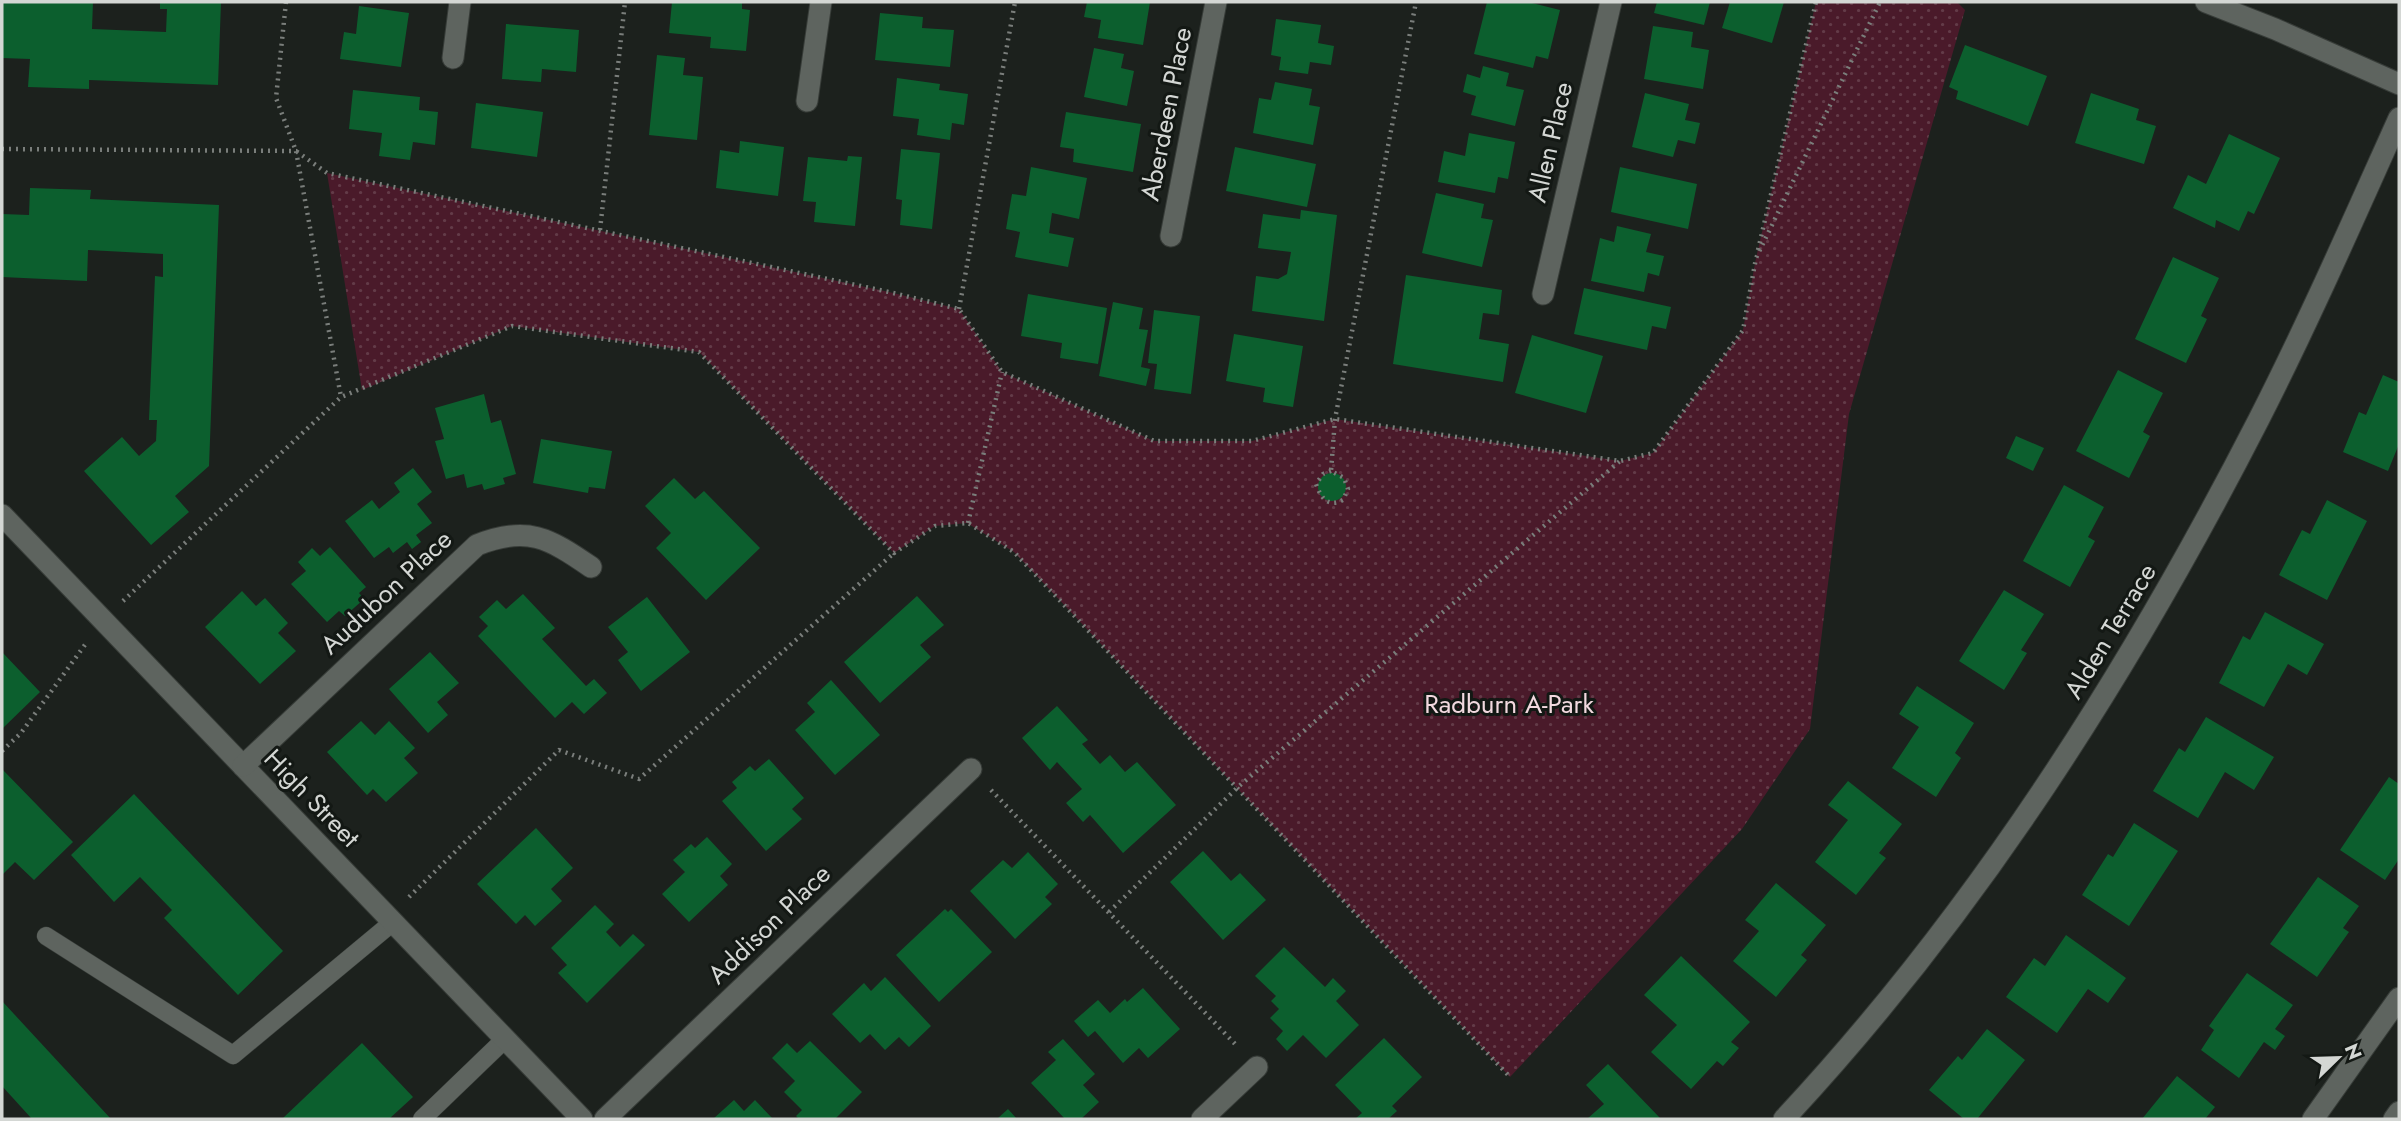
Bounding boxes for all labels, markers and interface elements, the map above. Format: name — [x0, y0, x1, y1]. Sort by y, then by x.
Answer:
street label: Aberdeen Place — [1131, 24, 1201, 204]
street label: Allen Place — [1518, 78, 1582, 206]
street label: Audubon Place — [312, 521, 460, 663]
street label: Alden Terrace — [2055, 556, 2165, 706]
park label: Radburn A-Park — [1424, 685, 1594, 723]
street label: High Street — [255, 740, 369, 856]
street label: Addison Place — [699, 855, 839, 993]
north arrow — [2303, 1023, 2373, 1093]
text: N — [2338, 1039, 2369, 1064]

